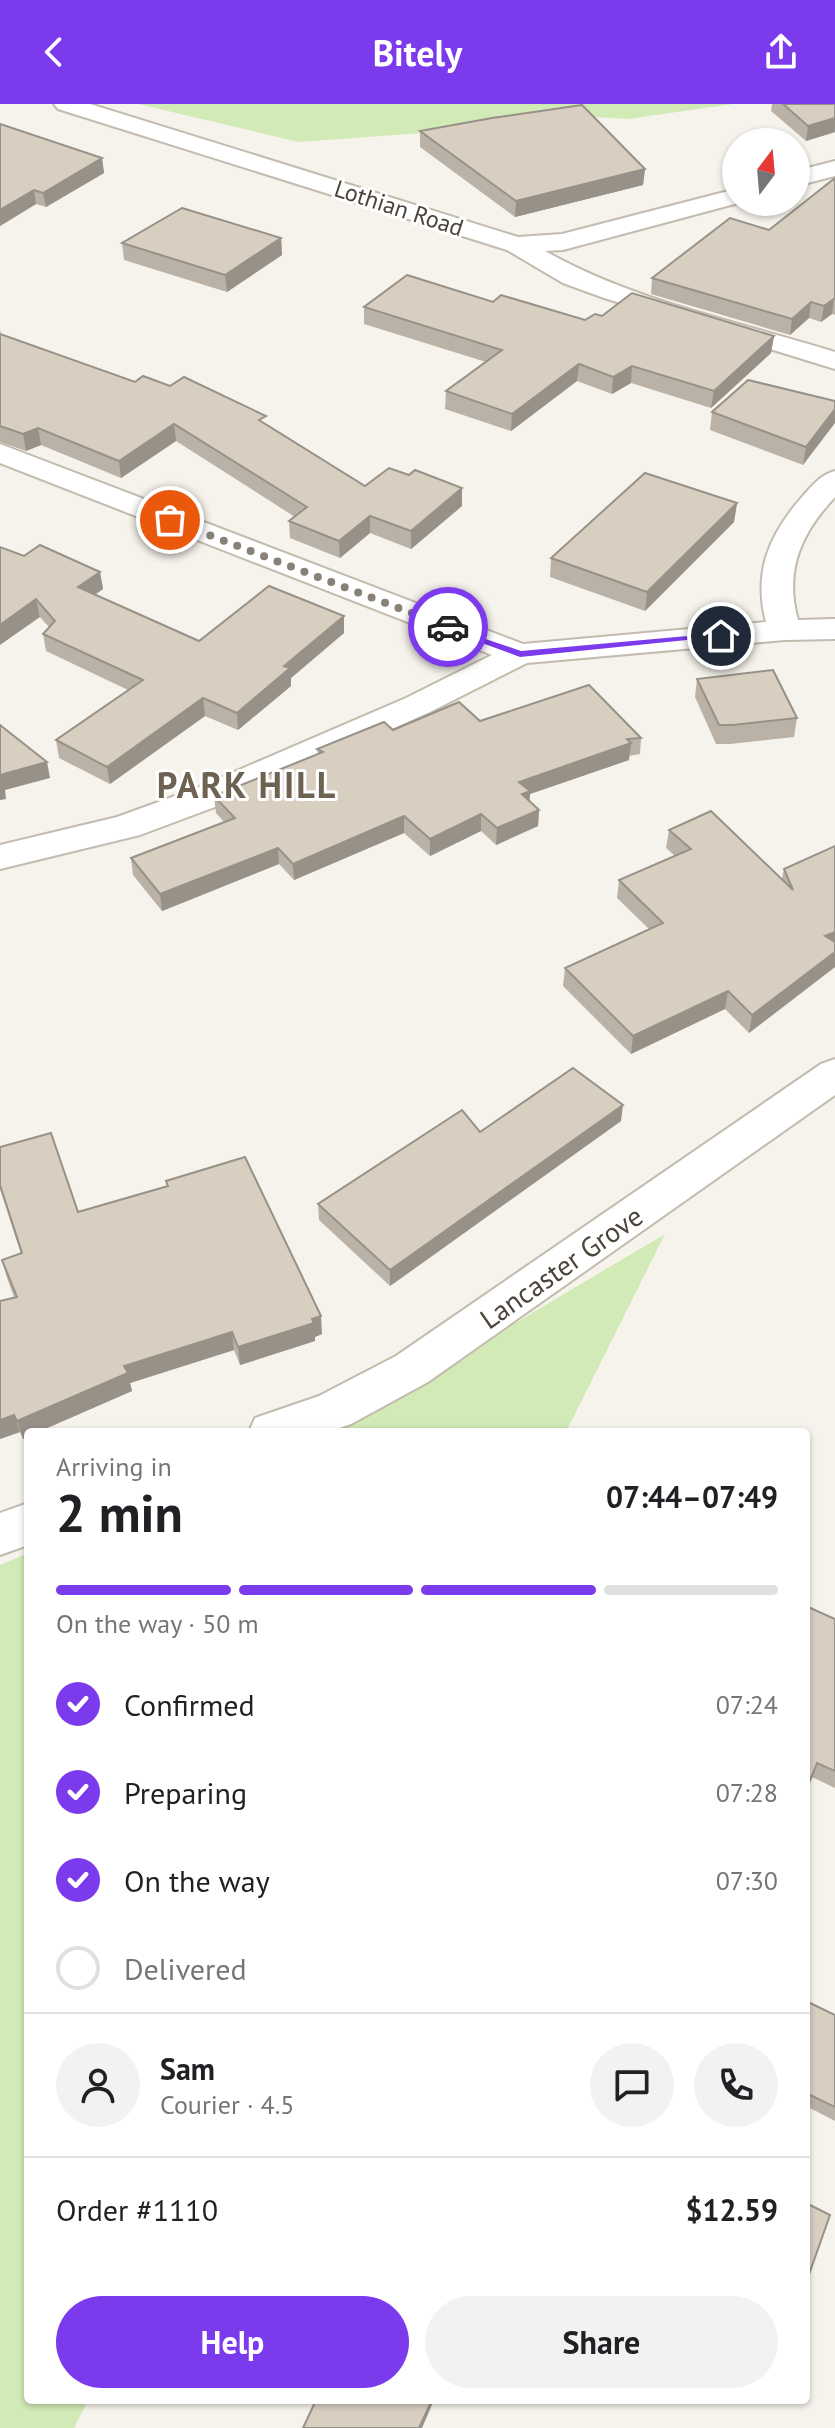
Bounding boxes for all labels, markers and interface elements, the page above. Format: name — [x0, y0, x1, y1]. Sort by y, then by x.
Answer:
text: Bitely — [373, 29, 462, 76]
icon: back — [32, 30, 76, 74]
icon: share — [759, 30, 803, 74]
north arrow — [722, 128, 810, 216]
map controls — [722, 128, 810, 216]
street label: Lothian Road — [331, 173, 467, 243]
pin — [136, 486, 204, 554]
icon: bag — [148, 498, 192, 542]
courier — [408, 587, 488, 667]
pin — [687, 602, 755, 670]
icon: car — [426, 605, 470, 649]
icon: home — [699, 614, 743, 658]
district label: PARK HILL — [157, 761, 337, 808]
street label: Lancaster Grove — [472, 1197, 650, 1337]
text: Arriving in — [56, 1450, 172, 1483]
text: 07:44–07:49 — [606, 1477, 778, 1516]
text: 2 min — [56, 1479, 183, 1546]
text: On the way · 50 m — [56, 1607, 259, 1640]
icon: check — [56, 1682, 100, 1726]
text: Confirmed — [124, 1685, 255, 1724]
text: 07:24 — [716, 1688, 778, 1721]
icon: check — [56, 1770, 100, 1814]
text: Preparing — [124, 1773, 247, 1812]
text: 07:28 — [716, 1776, 778, 1809]
icon: check — [56, 1858, 100, 1902]
text: On the way — [124, 1861, 270, 1900]
text: 07:30 — [716, 1864, 778, 1897]
text: Delivered — [124, 1949, 247, 1988]
button: person — [56, 2043, 140, 2127]
button: chat — [590, 2043, 674, 2127]
button: phone — [694, 2043, 778, 2127]
text: Sam — [160, 2049, 215, 2088]
text: Courier · 4.5 — [160, 2088, 294, 2121]
text: Order #1110 — [56, 2190, 218, 2229]
text: $12.59 — [686, 2190, 778, 2229]
button: Help — [56, 2296, 409, 2388]
button: Share — [425, 2296, 778, 2388]

